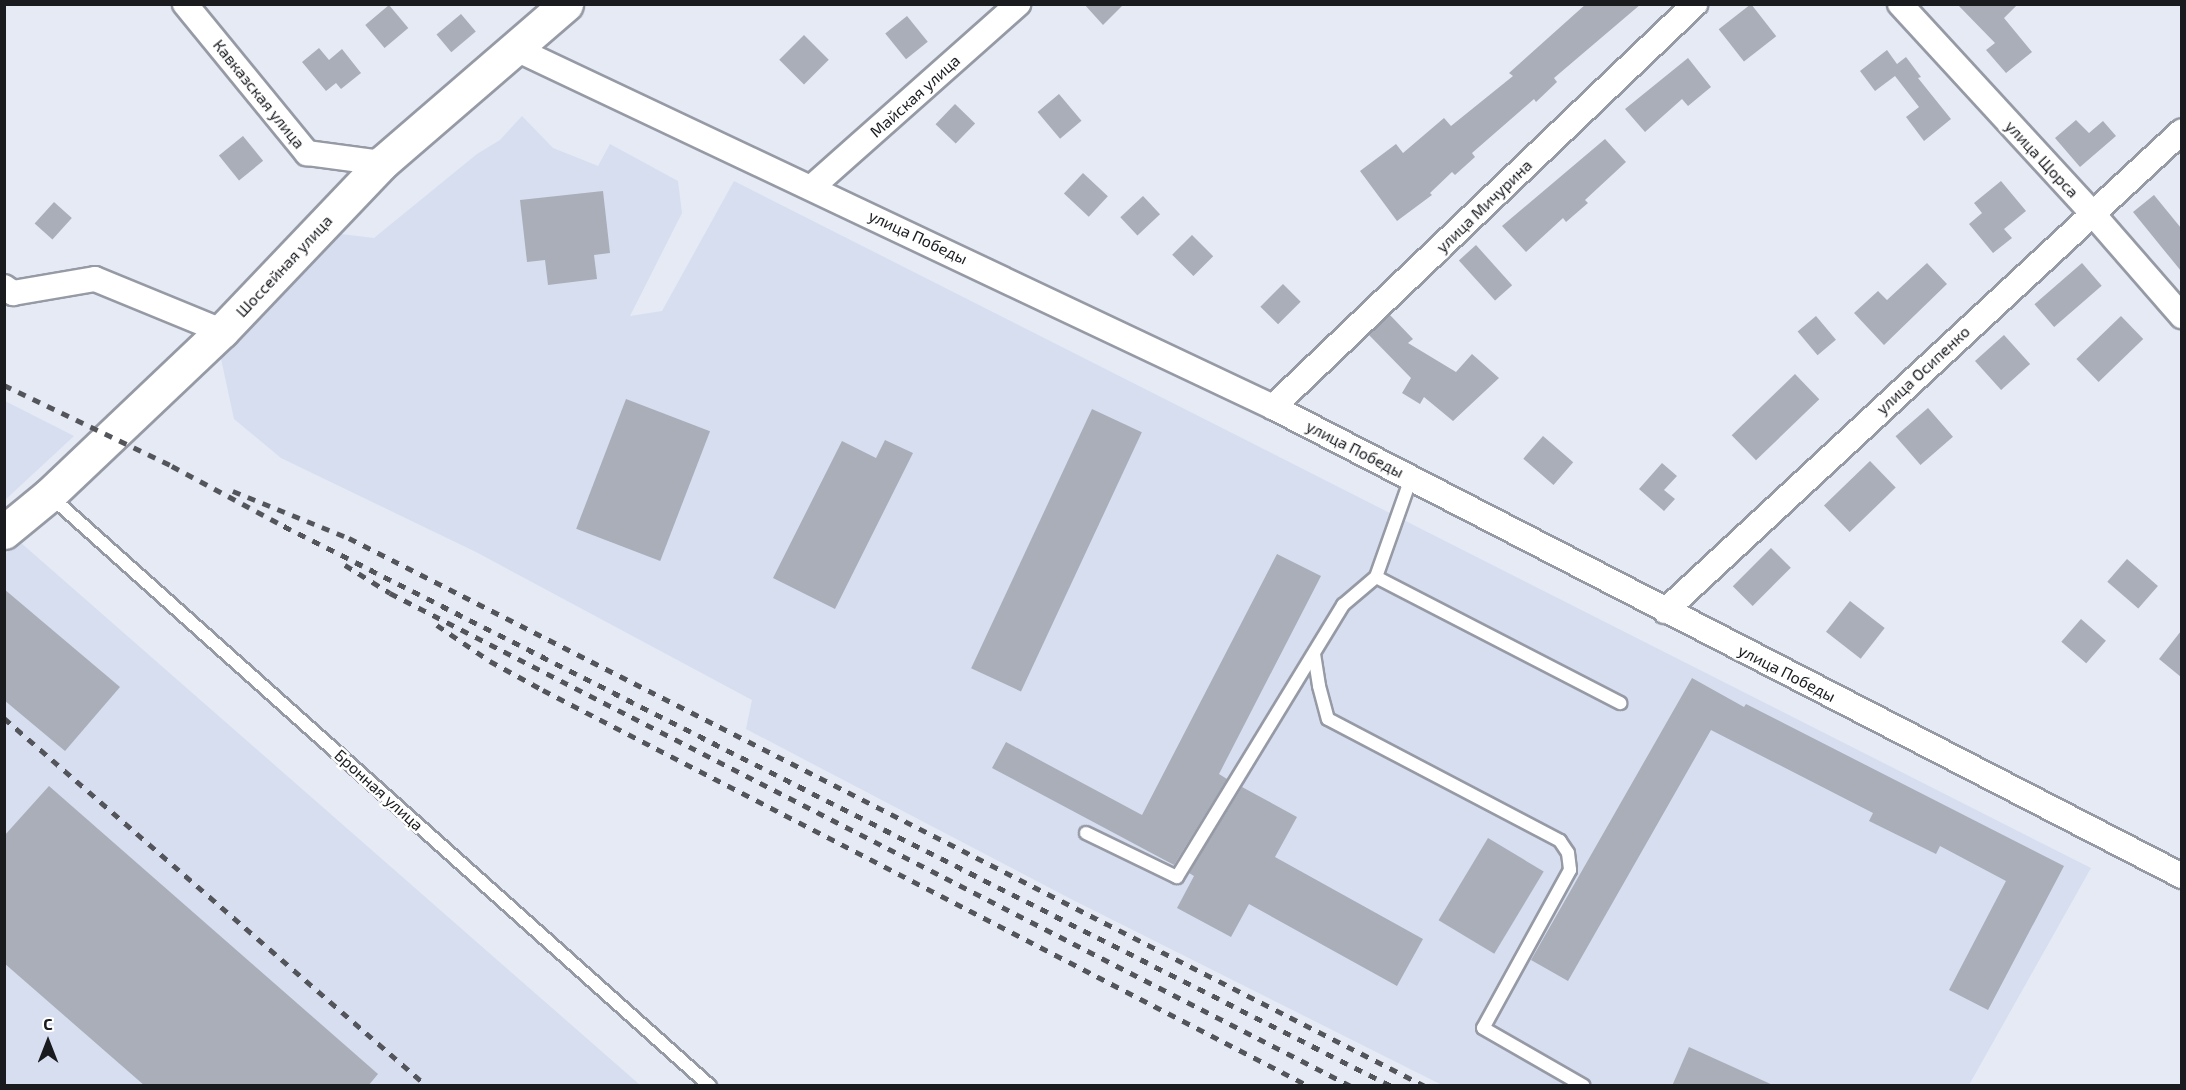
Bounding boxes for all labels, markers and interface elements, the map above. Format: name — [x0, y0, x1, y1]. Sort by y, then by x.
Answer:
street label: Кавказская улица — [209, 36, 309, 152]
street label: Майская улица — [866, 51, 964, 141]
street label: улица Щорса — [2001, 116, 2083, 202]
street label: улица Мичурина — [1432, 155, 1536, 257]
street label: улица Победы — [866, 206, 970, 268]
street label: Шоссейная улица — [232, 211, 336, 321]
street label: улица Осипенко — [1872, 322, 1974, 418]
street label: улица Победы — [1303, 416, 1407, 482]
street label: улица Победы — [1735, 640, 1839, 706]
street label: Бронная улица — [331, 745, 427, 835]
north arrow — [18, 1012, 78, 1072]
text: С — [43, 1014, 53, 1033]

